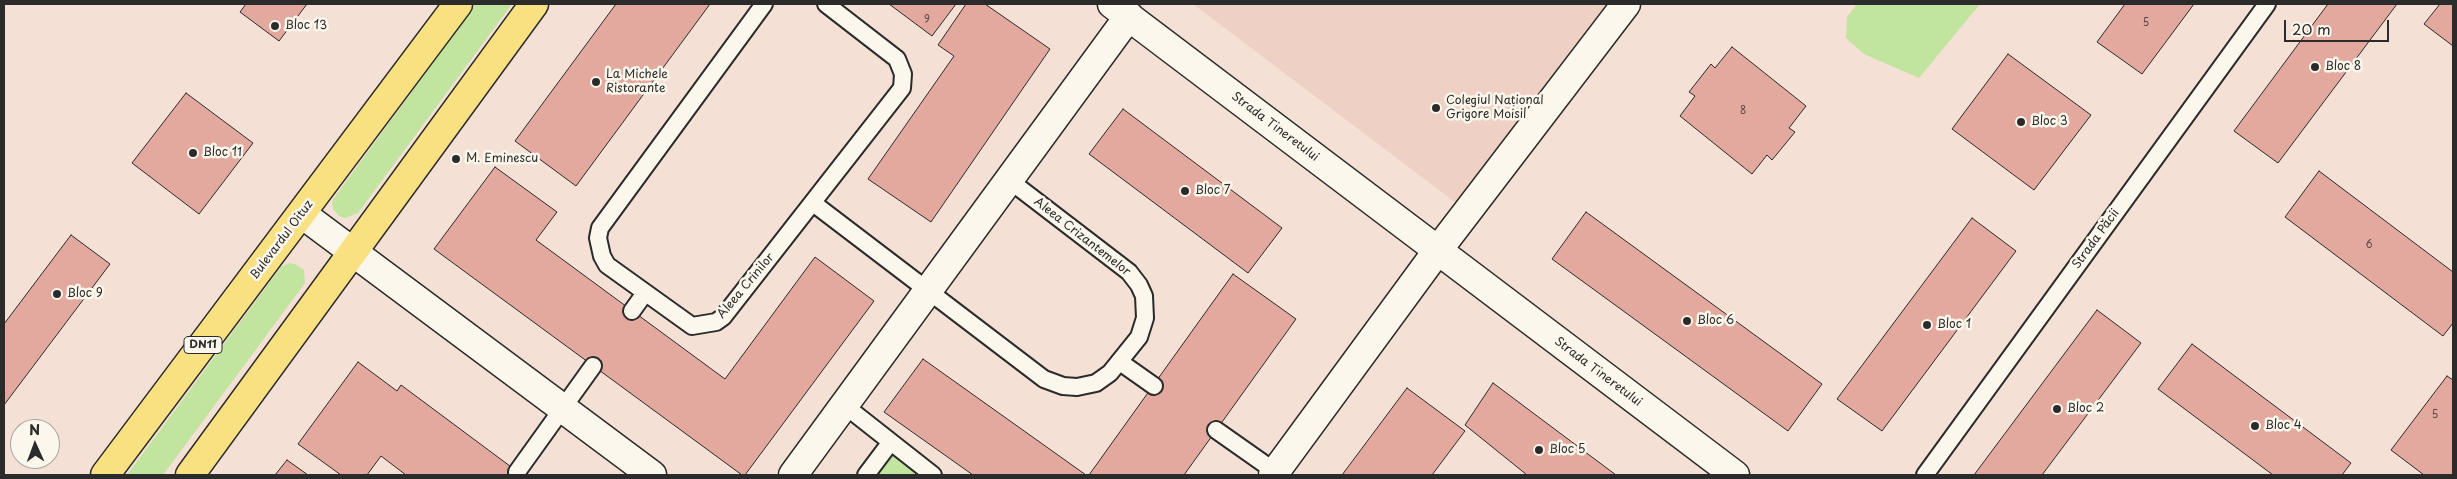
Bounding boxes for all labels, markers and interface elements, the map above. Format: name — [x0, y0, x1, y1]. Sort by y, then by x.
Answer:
scale bar — [2287, 10, 2392, 42]
house number: 9 — [924, 14, 930, 26]
house number: 5 — [2143, 17, 2149, 29]
text: 20 m — [2292, 17, 2331, 40]
place label: Bloc 13 — [285, 19, 327, 33]
marker: Bloc 13 — [269, 20, 281, 32]
place label: Bloc 8 — [2325, 60, 2361, 74]
marker: Bloc 8 — [2309, 61, 2321, 73]
place label: La Michele Ristorante — [606, 68, 668, 96]
marker: La Michele Ristorante — [590, 76, 602, 88]
street label: Strada Tineretului — [1228, 89, 1322, 165]
place label: Colegiul Național Grigore Moisil — [1446, 94, 1544, 122]
marker: Colegiul Național Grigore Moisil — [1430, 102, 1442, 114]
house number: 8 — [1740, 105, 1746, 117]
place label: Bloc 3 — [2031, 115, 2068, 129]
marker: Bloc 3 — [2015, 116, 2027, 128]
place label: Bloc 11 — [203, 146, 242, 160]
marker: Bloc 11 — [187, 147, 199, 159]
place label: M. Eminescu — [466, 152, 538, 166]
marker: M. Eminescu — [450, 153, 462, 165]
place label: Bloc 7 — [1195, 184, 1231, 198]
marker: Bloc 7 — [1179, 185, 1191, 197]
street label: Aleea Crizantemelor — [1031, 195, 1133, 279]
street label: Bulevardul Oituz — [248, 198, 316, 282]
street label: Strada Păcii — [2069, 206, 2123, 272]
house number: 6 — [2365, 239, 2373, 251]
street label: Aleea Crinilor — [714, 250, 778, 322]
place label: Bloc 9 — [67, 287, 103, 301]
marker: Bloc 9 — [51, 288, 63, 300]
place label: Bloc 6 — [1697, 314, 1734, 328]
marker: Bloc 6 — [1681, 315, 1693, 327]
place label: Bloc 1 — [1937, 318, 1971, 332]
marker: Bloc 1 — [1921, 319, 1933, 331]
street label: Strada Tineretului — [1551, 334, 1645, 410]
road number: DN11 — [184, 336, 222, 354]
place label: Bloc 2 — [2067, 402, 2104, 416]
marker: Bloc 2 — [2051, 403, 2063, 415]
house number: 5 — [2432, 409, 2438, 421]
north arrow — [10, 419, 60, 469]
text: N — [29, 419, 40, 440]
place label: Bloc 4 — [2265, 419, 2302, 433]
marker: Bloc 4 — [2249, 420, 2261, 432]
place label: Bloc 5 — [1549, 443, 1586, 457]
marker: Bloc 5 — [1533, 444, 1545, 456]

